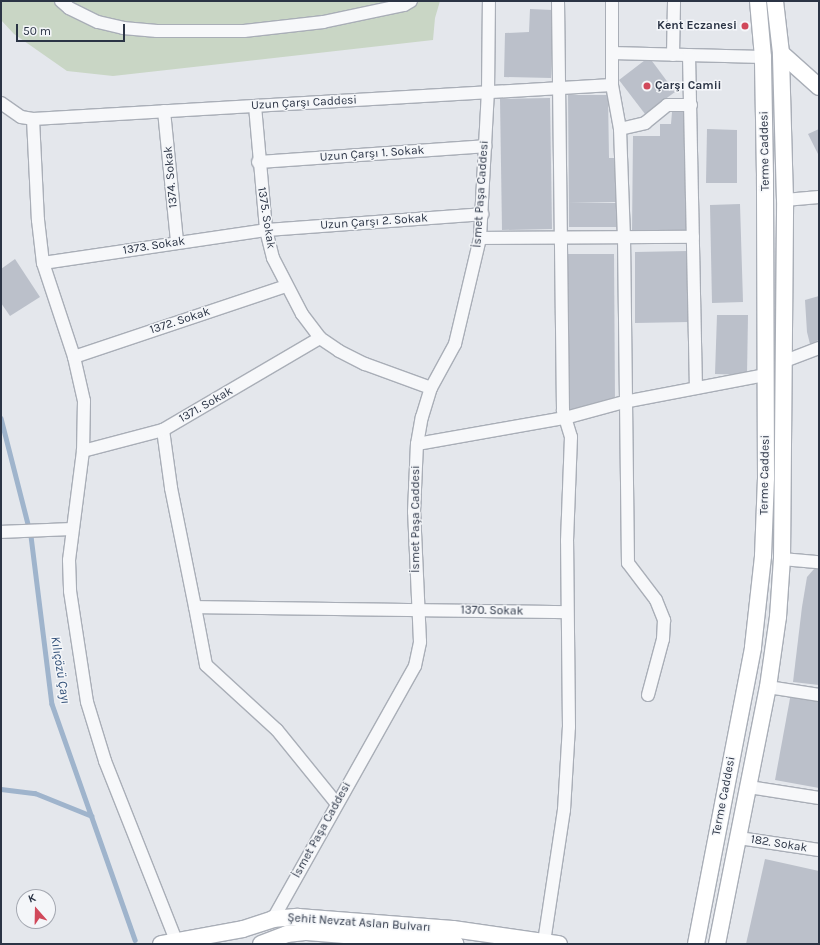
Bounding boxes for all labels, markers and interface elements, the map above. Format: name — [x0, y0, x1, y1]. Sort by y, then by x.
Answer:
scale bar — [18, 16, 127, 42]
place label: Kent Eczanesi — [657, 19, 737, 33]
marker: Kent Eczanesi — [740, 21, 750, 31]
text: 50 m — [23, 24, 51, 38]
place label: Çarşı Camii — [655, 79, 722, 93]
marker: Çarşı Camii — [642, 81, 652, 91]
street label: Uzun Çarşı Caddesi — [251, 93, 357, 113]
street label: Terme Caddesi — [757, 111, 773, 191]
street label: İsmet Paşa Caddesi — [470, 140, 492, 248]
street label: Uzun Çarşı 1. Sokak — [319, 143, 425, 165]
street label: 1374. Sokak — [161, 145, 181, 209]
street label: 1375. Sokak — [254, 186, 278, 250]
street label: Uzun Çarşı 2. Sokak — [320, 211, 428, 233]
street label: 1373. Sokak — [122, 234, 186, 258]
street label: 1372. Sokak — [148, 304, 212, 338]
street label: 1371. Sokak — [177, 384, 235, 426]
street label: Terme Caddesi — [757, 435, 773, 515]
street label: İsmet Paşa Caddesi — [409, 465, 423, 573]
street label: 1370. Sokak — [461, 603, 523, 619]
water label: Kılıçözü Çayı — [47, 635, 73, 705]
street label: Terme Caddesi — [709, 755, 739, 837]
street label: İsmet Paşa Caddesi — [290, 779, 354, 881]
street label: 182. Sokak — [750, 832, 808, 856]
north arrow — [16, 889, 56, 929]
text: K — [26, 891, 38, 906]
street label: Şehit Nevzat Aslan Bulvarı — [287, 911, 431, 935]

